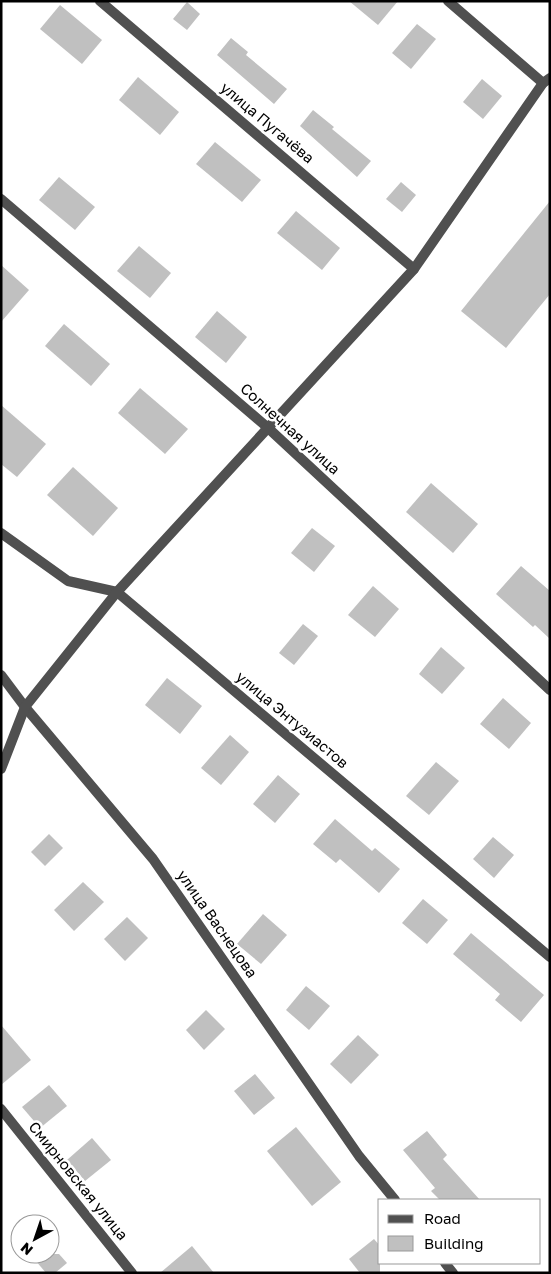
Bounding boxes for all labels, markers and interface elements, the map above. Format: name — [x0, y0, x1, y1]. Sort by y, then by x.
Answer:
street label: улица Пугачёва — [217, 78, 318, 167]
street label: Солнечная улица — [237, 379, 344, 478]
street label: улица Энтузиастов — [233, 667, 352, 771]
street label: улица Васнецова — [174, 866, 262, 981]
street label: Смирновская улица — [25, 1117, 132, 1243]
legend — [378, 1199, 541, 1264]
text: Road — [424, 1209, 461, 1227]
north arrow — [10, 1214, 60, 1264]
text: Building — [424, 1234, 484, 1252]
text: N — [17, 1239, 36, 1259]

